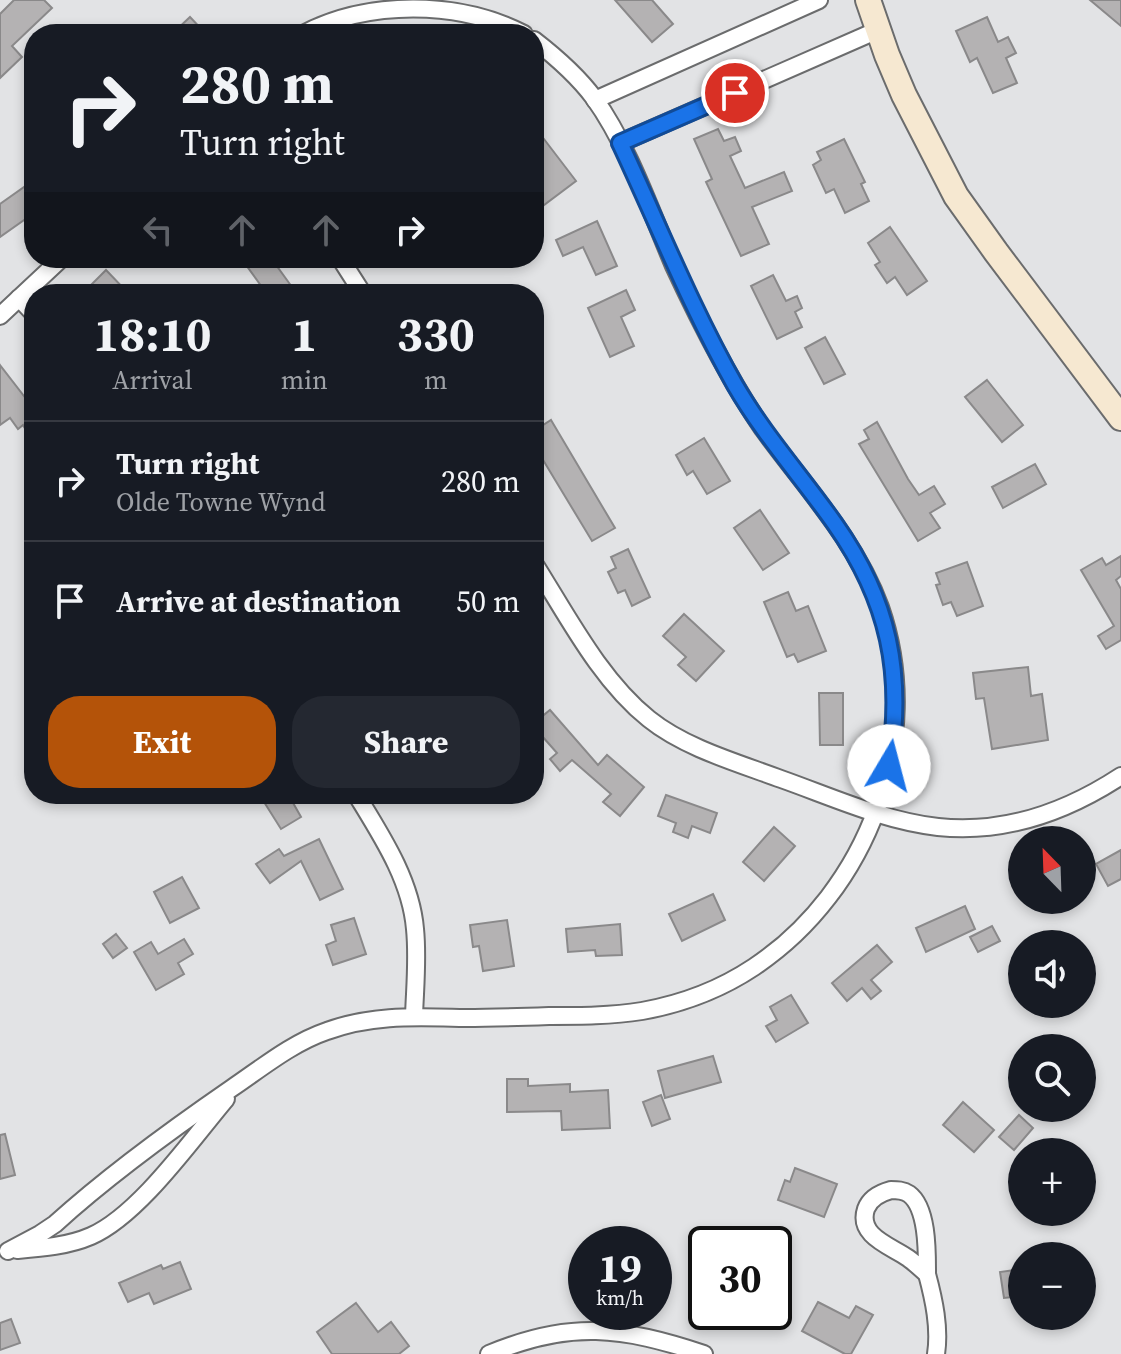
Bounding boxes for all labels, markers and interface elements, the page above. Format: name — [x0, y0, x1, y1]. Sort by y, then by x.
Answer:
text: 280 m — [180, 45, 334, 122]
icon: right — [48, 56, 152, 160]
pin — [701, 59, 769, 127]
icon: arrive — [713, 71, 757, 115]
text: Turn right — [180, 118, 345, 167]
icon: left — [136, 208, 180, 252]
icon: ahead — [220, 208, 264, 252]
icon: ahead — [304, 208, 348, 252]
icon: right — [388, 208, 432, 252]
text: 18:10 — [93, 301, 212, 367]
text: 1 — [291, 301, 317, 367]
text: 330 — [397, 301, 475, 367]
text: Arrival — [112, 362, 193, 398]
text: min — [281, 362, 328, 398]
text: m — [424, 362, 448, 398]
text: Turn right — [116, 443, 259, 484]
icon: right — [48, 459, 92, 503]
text: 280 m — [441, 461, 520, 502]
text: Olde Towne Wynd — [116, 484, 326, 520]
icon: arrive — [48, 579, 92, 623]
text: Arrive at destination — [116, 581, 401, 622]
text: 50 m — [456, 581, 520, 622]
button: Exit — [48, 696, 276, 788]
button: Share — [292, 696, 520, 788]
position arrow — [847, 724, 931, 808]
north arrow — [1008, 826, 1096, 914]
map controls — [1008, 826, 1096, 1330]
button: sound — [1008, 930, 1096, 1018]
button: search — [1008, 1034, 1096, 1122]
button: + — [1008, 1138, 1096, 1226]
speed limit sign: 30 — [688, 1226, 792, 1330]
text: 19 — [598, 1241, 642, 1295]
button: − — [1008, 1242, 1096, 1330]
text: km/h — [596, 1284, 644, 1312]

